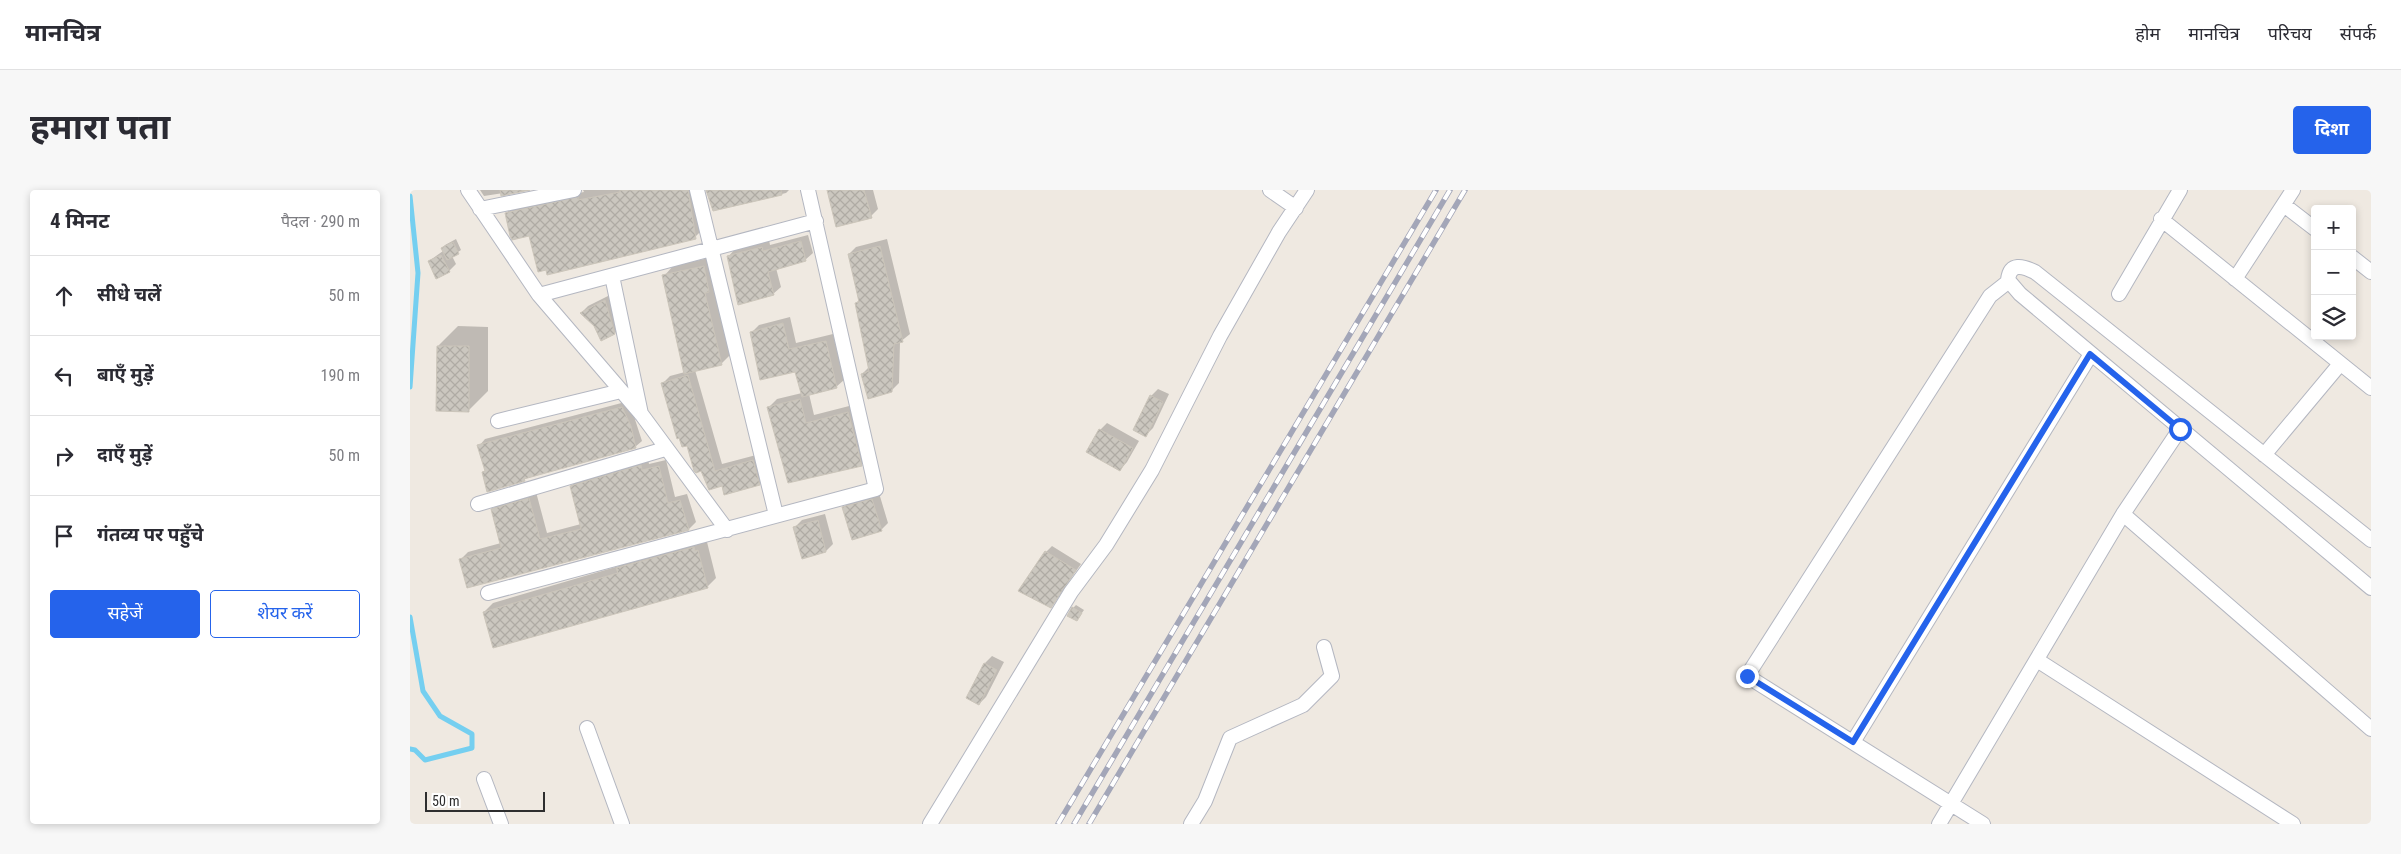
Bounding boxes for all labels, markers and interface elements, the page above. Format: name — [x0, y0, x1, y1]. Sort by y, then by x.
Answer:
text: मानचित्र — [25, 19, 101, 47]
text: होम — [2135, 23, 2160, 44]
text: मानचित्र — [2188, 23, 2240, 44]
text: परिचय — [2268, 23, 2312, 44]
text: संपर्क — [2340, 23, 2376, 44]
button: दिशा — [2293, 106, 2371, 154]
text: हमारा पता — [30, 107, 170, 148]
map controls — [2311, 205, 2356, 340]
button: + — [2311, 205, 2356, 250]
text: 4 मिनट — [50, 209, 110, 233]
text: पैदल · 290 m — [281, 212, 360, 231]
button: − — [2311, 250, 2356, 295]
icon: ahead — [50, 282, 78, 310]
text: सीधे चलें — [97, 283, 161, 306]
text: 50 m — [328, 286, 360, 305]
button: layers — [2311, 295, 2356, 340]
icon: left — [50, 362, 78, 390]
text: बाएँ मुड़ें — [97, 363, 153, 386]
text: 190 m — [321, 366, 360, 385]
route start — [2169, 418, 2192, 441]
icon: right — [50, 442, 78, 470]
text: दाएँ मुड़ें — [97, 443, 152, 466]
text: 50 m — [328, 446, 360, 465]
icon: arrive — [50, 522, 78, 550]
text: गंतव्य पर पहुँचे — [97, 523, 203, 546]
button: सहेजें — [50, 590, 200, 638]
button: शेयर करें — [210, 590, 360, 638]
route end — [1736, 665, 1759, 688]
scale bar — [425, 789, 545, 812]
text: 50 m — [432, 793, 460, 809]

